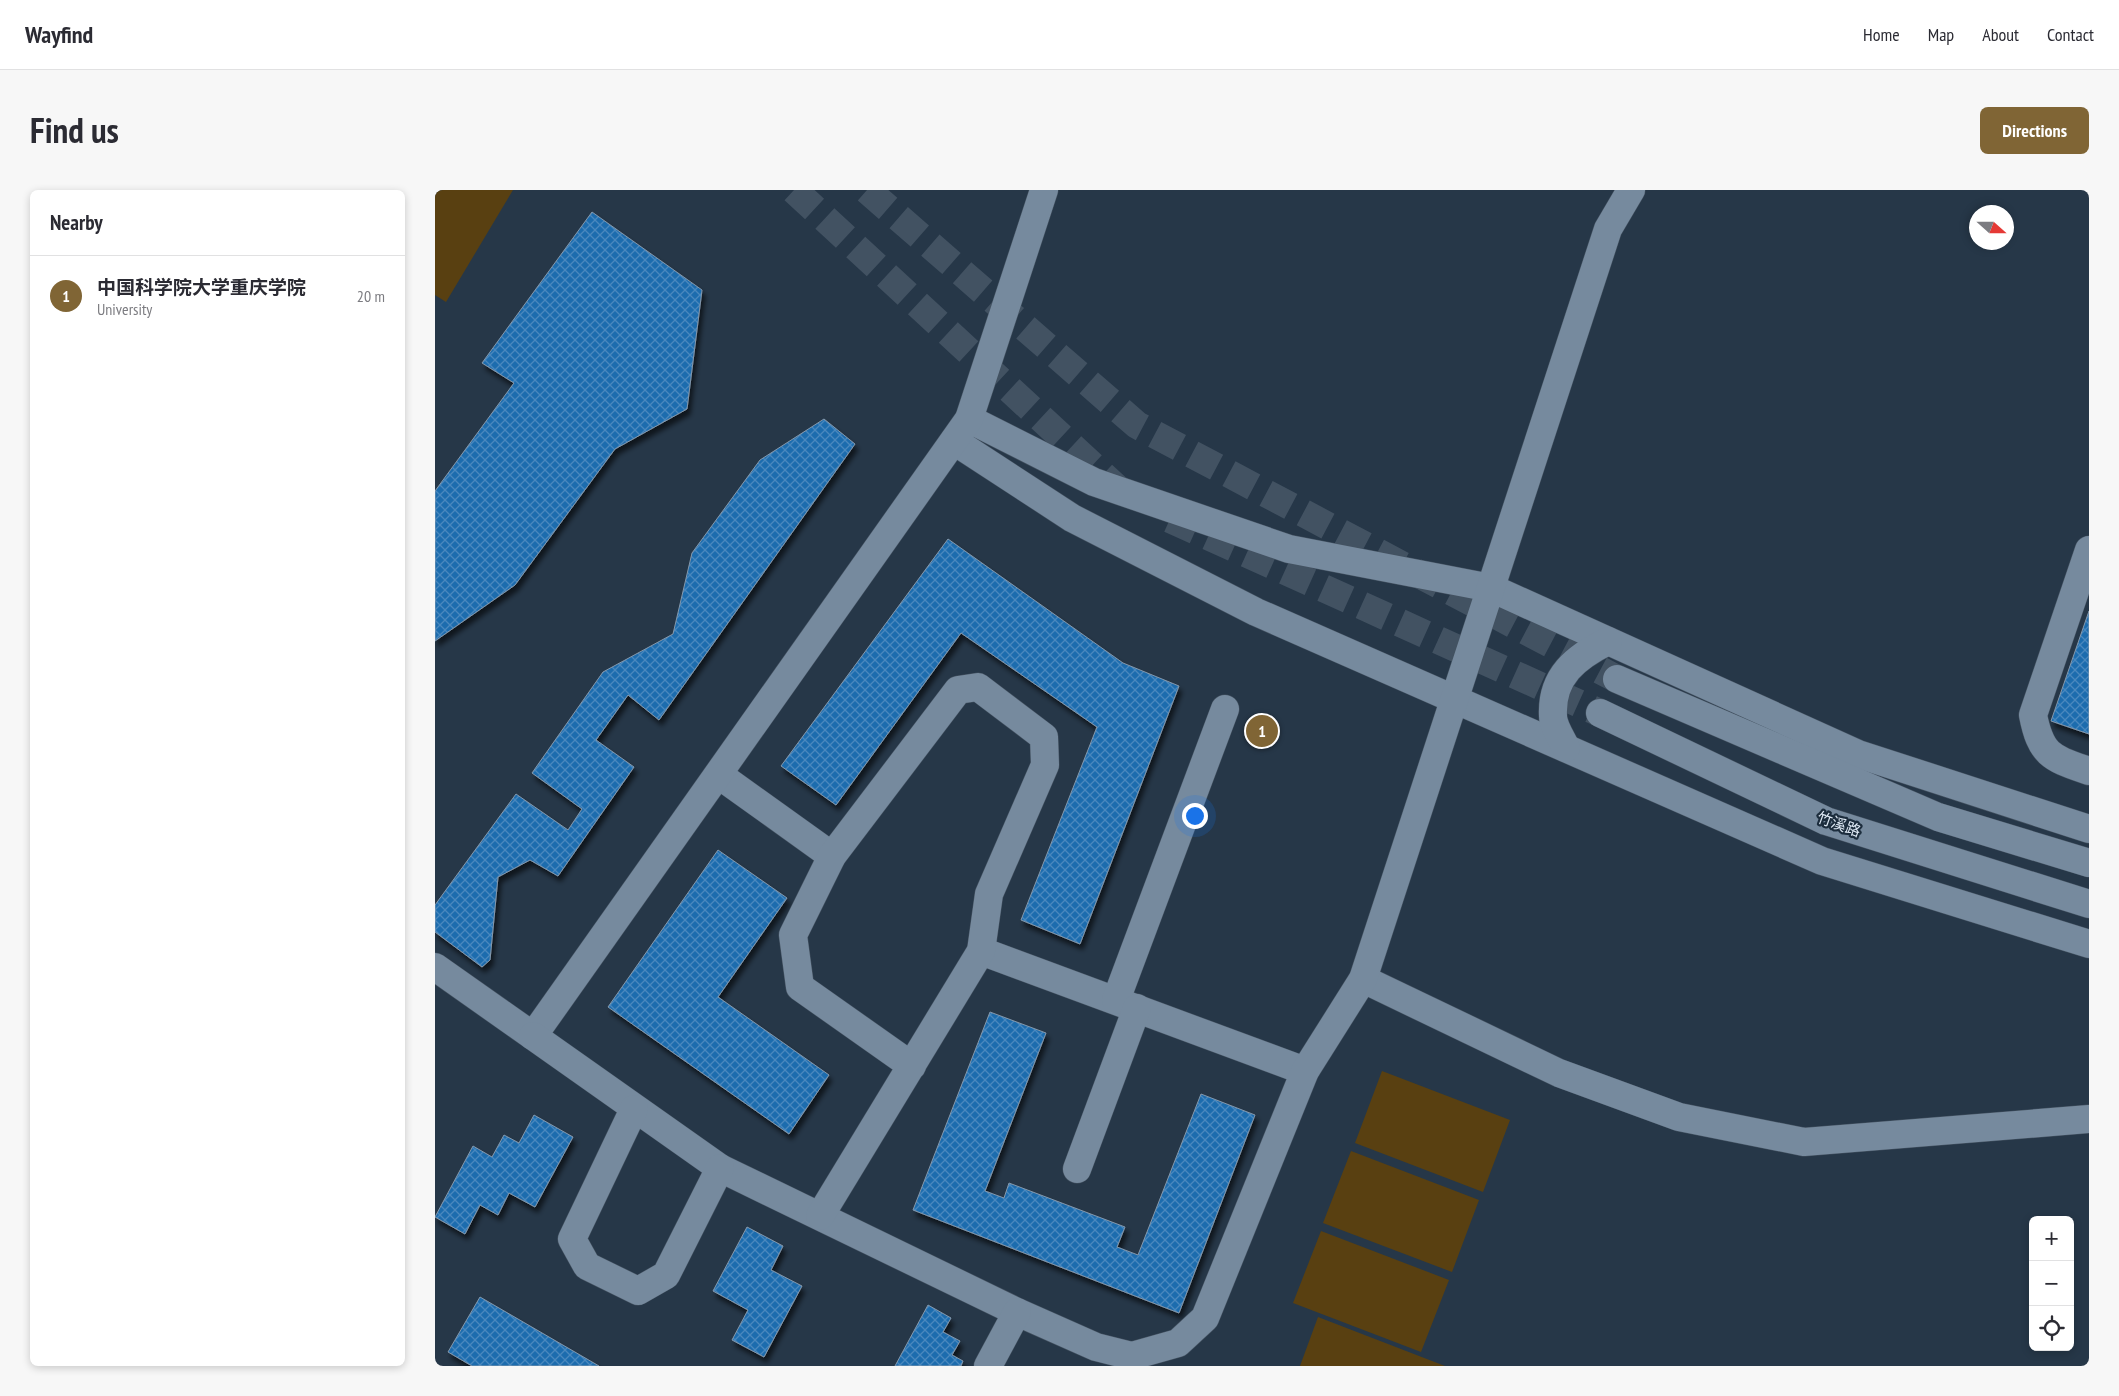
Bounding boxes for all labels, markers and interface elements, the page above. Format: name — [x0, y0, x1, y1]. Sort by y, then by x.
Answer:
text: Wayfind — [25, 19, 93, 50]
text: Home — [1863, 23, 1900, 46]
text: Map — [1928, 23, 1954, 46]
text: About — [1982, 23, 2019, 46]
text: Contact — [2047, 23, 2094, 46]
text: Find us — [30, 107, 119, 153]
button: Directions — [1980, 107, 2089, 154]
north arrow — [1969, 205, 2014, 250]
text: Nearby — [50, 209, 103, 236]
text: 中国科学院大学重庆学院 — [97, 275, 306, 299]
text: 1 — [62, 286, 70, 306]
text: 20 m — [357, 286, 385, 306]
text: University — [97, 299, 152, 319]
pin: 1 — [1246, 712, 1278, 750]
your location — [1182, 803, 1208, 829]
street label: 竹溪路 — [1815, 807, 1863, 841]
map controls — [2029, 1216, 2074, 1351]
button: + — [2029, 1216, 2074, 1261]
button: − — [2029, 1261, 2074, 1306]
button: locate — [2029, 1306, 2074, 1351]

